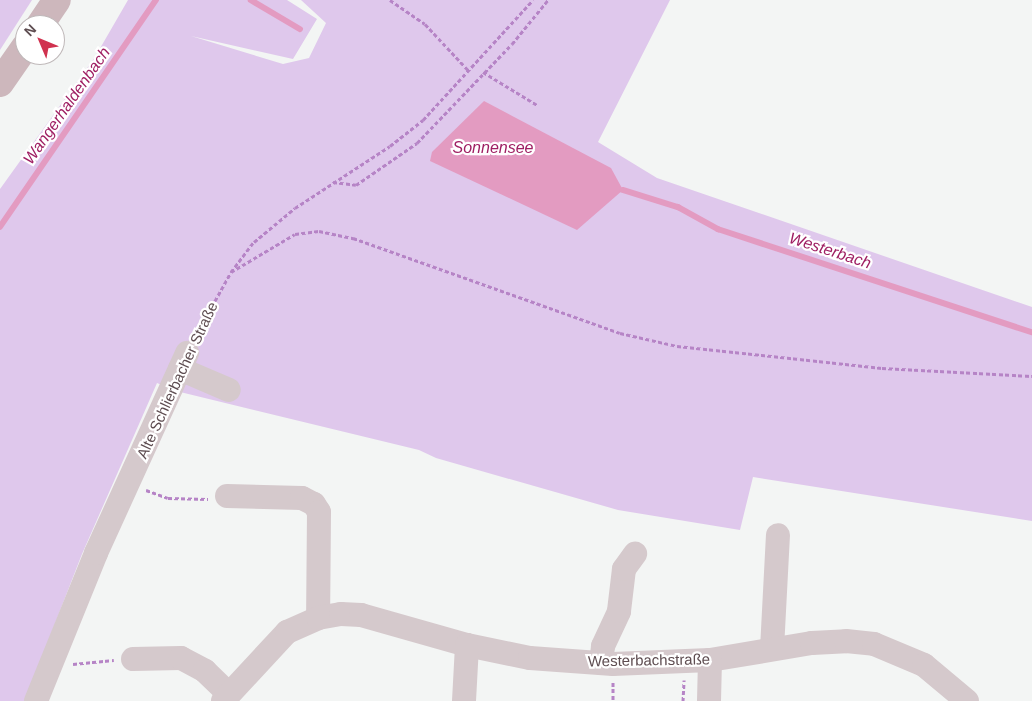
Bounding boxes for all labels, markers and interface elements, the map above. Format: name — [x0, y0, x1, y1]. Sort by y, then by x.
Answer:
north arrow — [15, 15, 65, 65]
text: N — [21, 21, 39, 39]
water label: Wangerhaldenbach — [19, 44, 115, 168]
water label: Sonnensee — [453, 138, 533, 158]
water label: Westerbach — [787, 229, 873, 273]
street label: Alte Schlierbacher Straße — [133, 299, 221, 461]
street label: Westerbachstraße — [588, 650, 710, 670]

